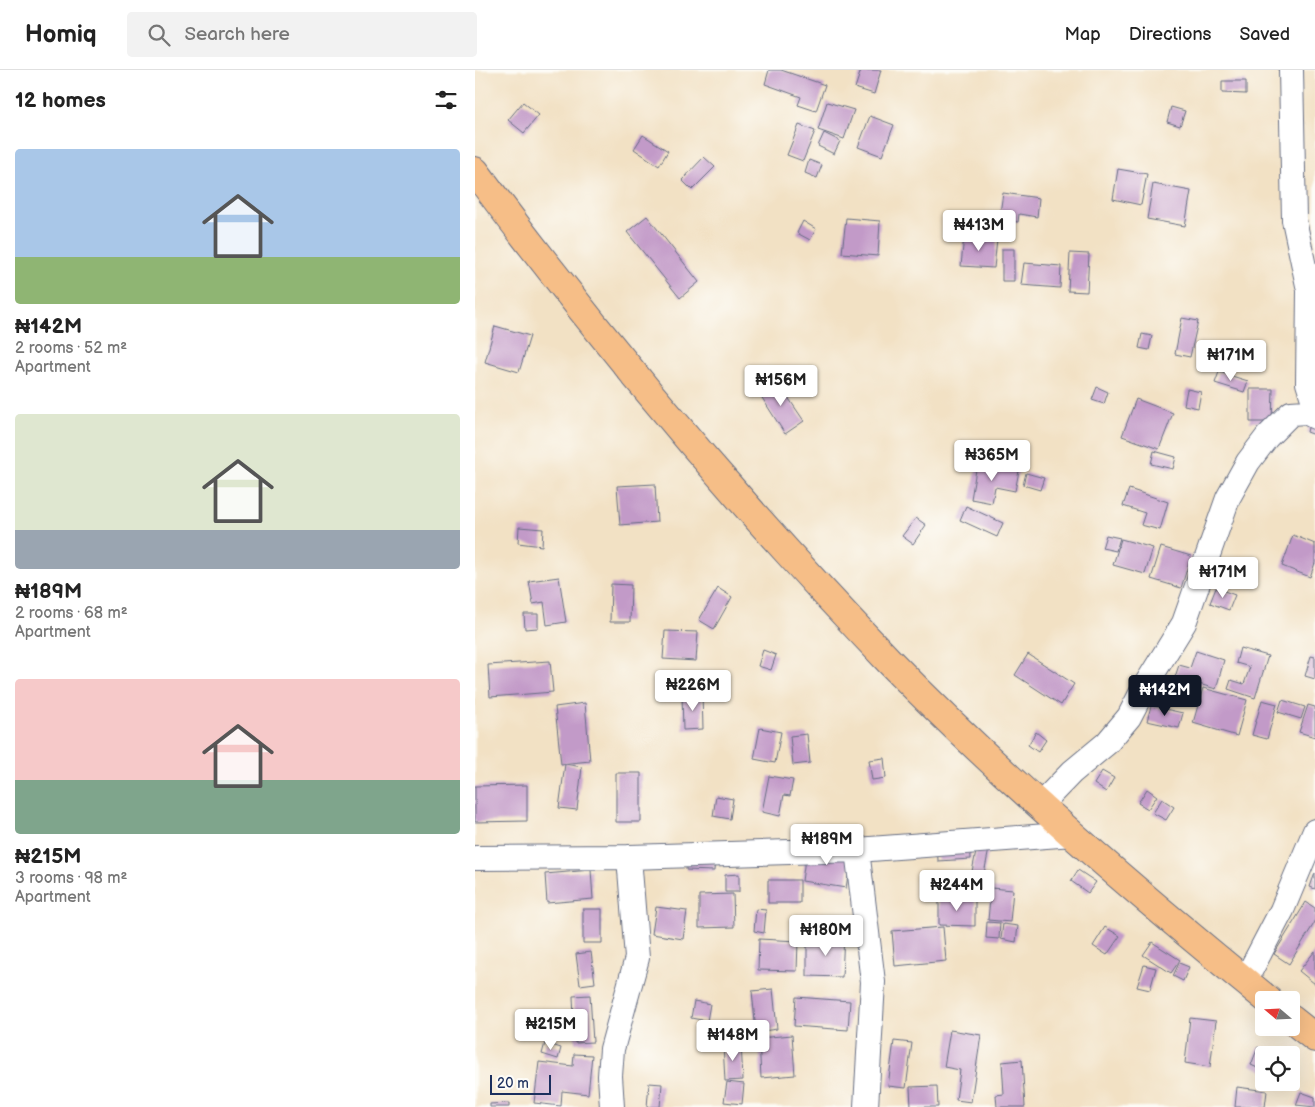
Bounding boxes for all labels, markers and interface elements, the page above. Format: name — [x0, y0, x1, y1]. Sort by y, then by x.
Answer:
search box — [127, 12, 477, 57]
text: Homiq — [25, 20, 97, 49]
icon: search — [145, 21, 173, 49]
text: Search here — [185, 23, 290, 46]
text: Map — [1065, 24, 1101, 45]
text: Directions — [1129, 24, 1211, 45]
text: Saved — [1239, 24, 1290, 45]
icon: filters — [432, 86, 460, 114]
text: 12 homes — [15, 88, 106, 113]
icon: home — [193, 181, 283, 271]
pin: ₦413M — [944, 210, 1014, 252]
text: ₦413M — [954, 216, 1004, 235]
text: ₦142M — [15, 314, 82, 339]
text: 2 rooms · 52 m² — [15, 339, 127, 358]
pin: ₦171M — [1196, 340, 1266, 382]
text: ₦171M — [1207, 346, 1255, 365]
text: Apartment — [15, 358, 91, 377]
pin: ₦156M — [746, 364, 816, 407]
text: ₦156M — [755, 371, 807, 390]
pin: ₦365M — [957, 440, 1027, 482]
icon: home — [193, 446, 283, 536]
text: ₦365M — [965, 446, 1019, 465]
pin: ₦171M — [1188, 556, 1258, 599]
text: ₦171M — [1199, 563, 1247, 582]
text: ₦189M — [15, 579, 82, 604]
text: 2 rooms · 68 m² — [15, 604, 128, 623]
text: Apartment — [15, 623, 91, 642]
pin: ₦226M — [658, 670, 728, 712]
pin: ₦142M — [1130, 674, 1200, 717]
text: ₦226M — [666, 676, 720, 695]
text: ₦142M — [1139, 681, 1191, 700]
icon: home — [193, 711, 283, 801]
pin: ₦189M — [792, 824, 862, 866]
text: ₦189M — [801, 830, 853, 849]
text: ₦215M — [15, 844, 81, 869]
text: 3 rooms · 98 m² — [15, 869, 127, 888]
pin: ₦244M — [922, 870, 992, 912]
text: ₦244M — [930, 876, 984, 895]
text: Apartment — [15, 888, 91, 907]
pin: ₦180M — [791, 914, 861, 957]
text: ₦180M — [800, 921, 852, 940]
north arrow — [1255, 991, 1300, 1036]
map controls — [1255, 991, 1300, 1091]
pin: ₦215M — [516, 1008, 586, 1051]
text: ₦215M — [526, 1015, 576, 1034]
pin: ₦148M — [698, 1020, 768, 1062]
text: ₦148M — [707, 1026, 759, 1045]
button: locate — [1255, 1046, 1300, 1091]
scale bar — [490, 1072, 551, 1095]
text: 20 m — [497, 1075, 529, 1092]

